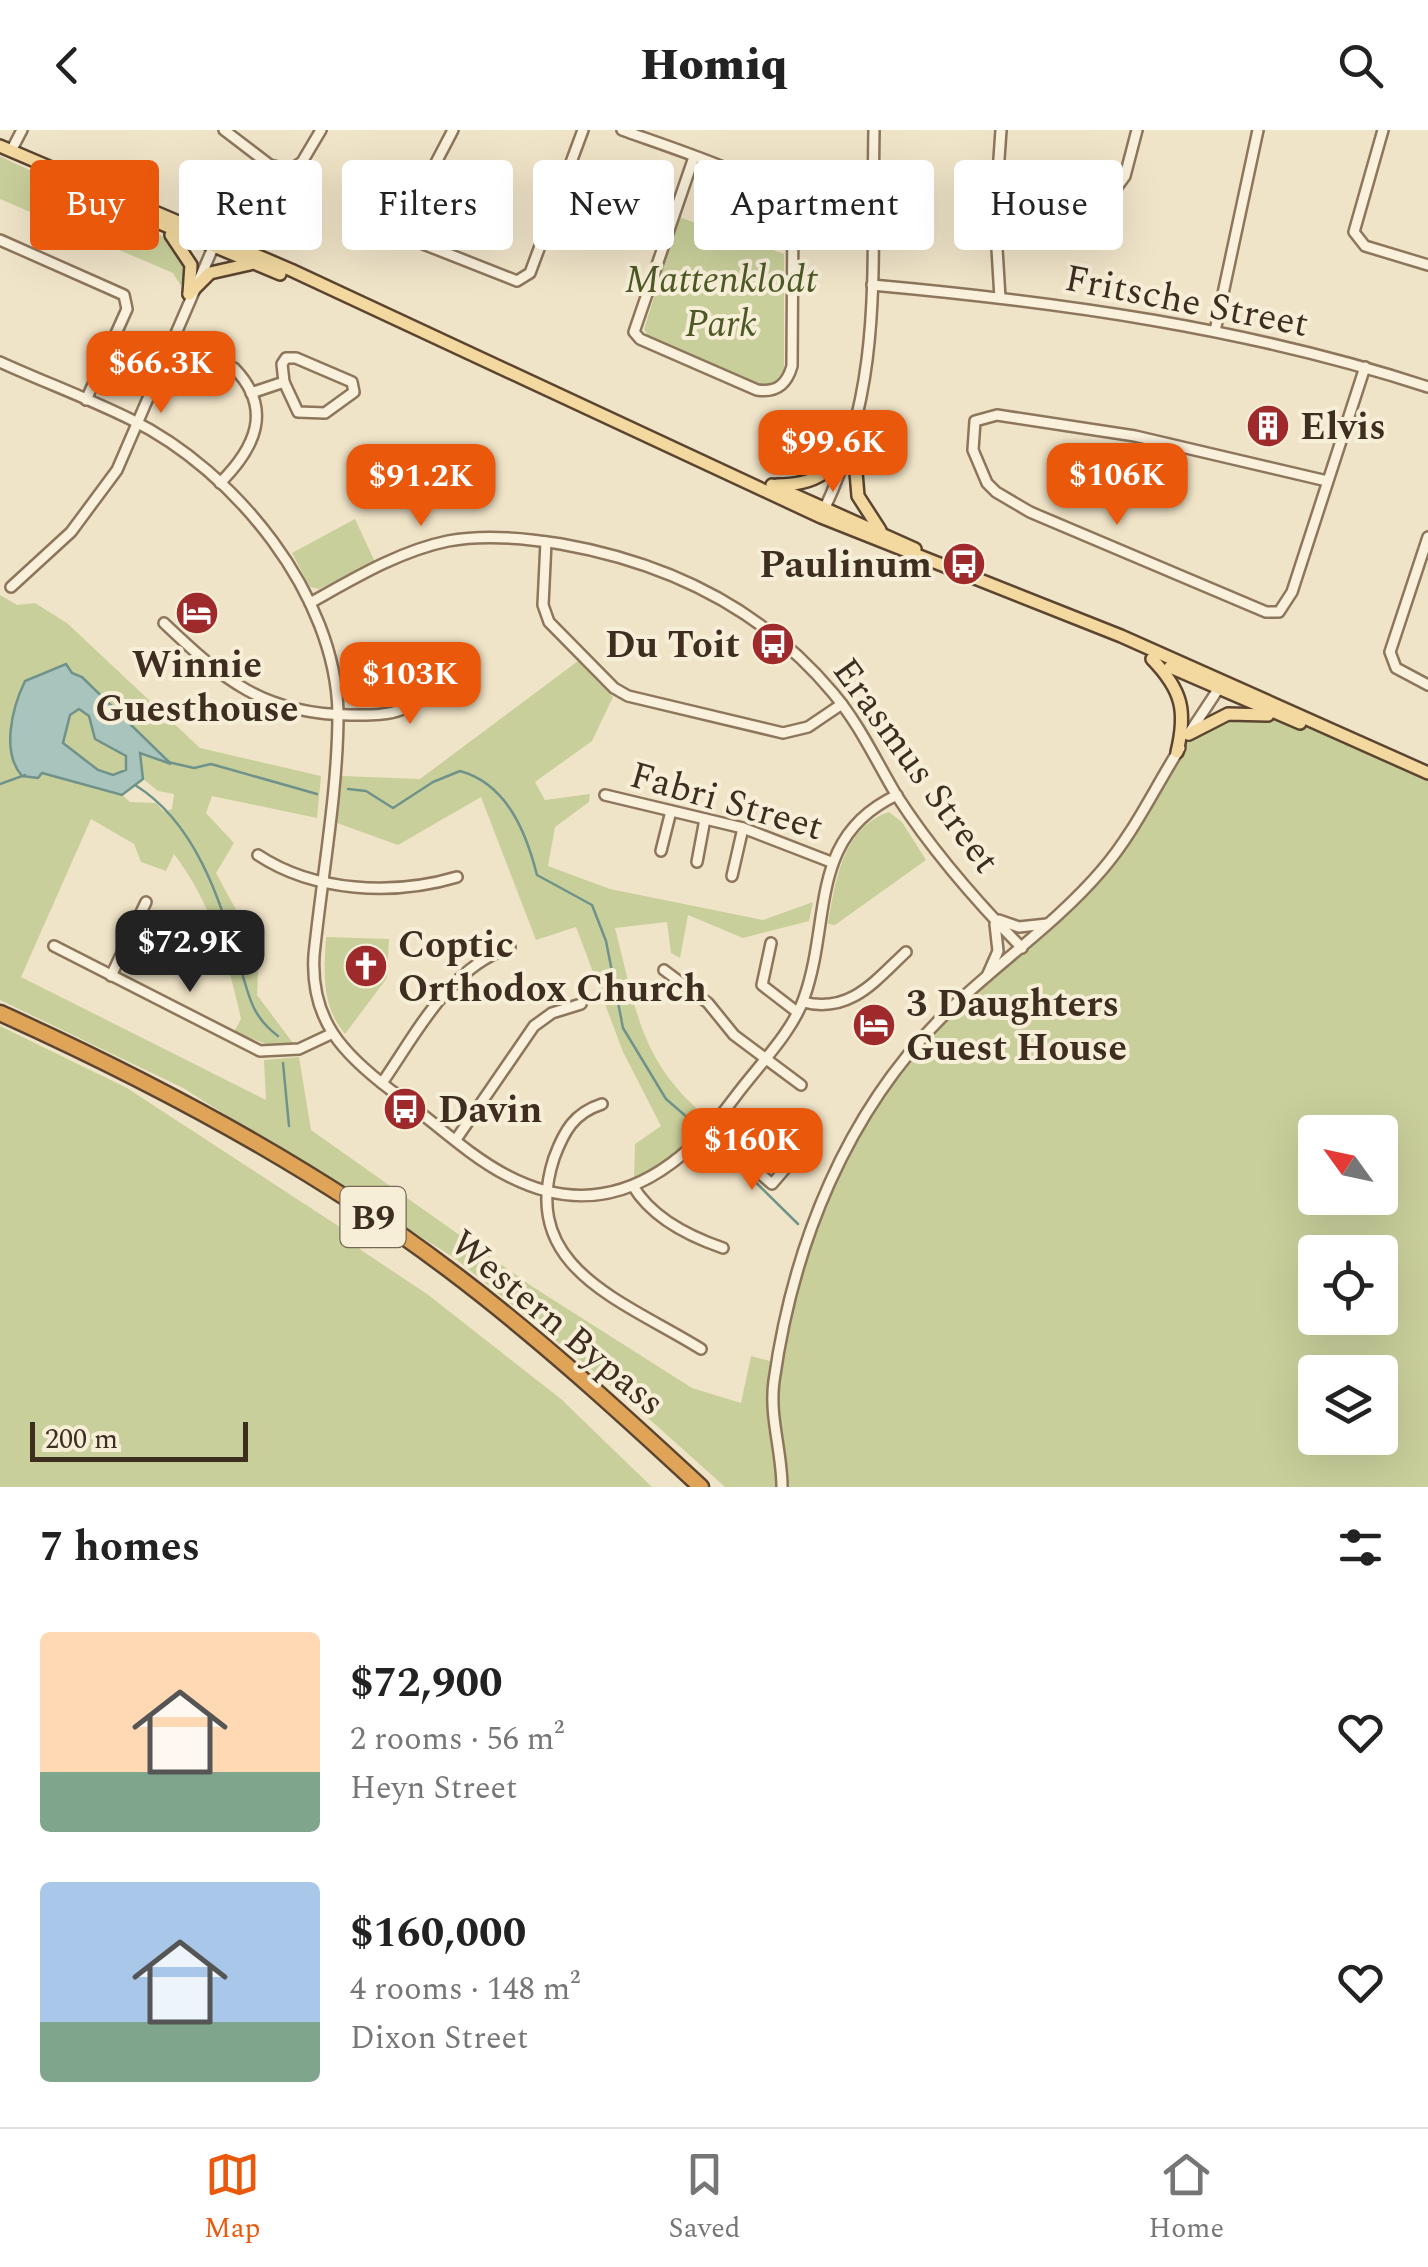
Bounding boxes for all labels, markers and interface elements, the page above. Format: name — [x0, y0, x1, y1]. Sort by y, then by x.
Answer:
text: Homiq — [640, 31, 788, 100]
icon: back — [40, 38, 95, 93]
icon: search — [1333, 38, 1388, 93]
chip: Buy — [30, 160, 159, 250]
chip: Rent — [179, 160, 322, 250]
chip: Filters — [342, 160, 513, 250]
chip: New — [533, 160, 674, 250]
chip: Apartment — [694, 160, 934, 250]
chip: House — [954, 160, 1123, 250]
street label: Fritsche Street — [1060, 250, 1313, 354]
park label: Mattenklodt Park — [625, 252, 818, 354]
pin: $66.3K — [80, 331, 242, 416]
text: $66.3K — [108, 339, 214, 388]
place label: Elvis — [1300, 399, 1386, 457]
building icon: Elvis — [1245, 403, 1291, 449]
pin: $99.6K — [752, 410, 914, 495]
text: $99.6K — [780, 418, 886, 467]
pin: $106K — [1047, 443, 1187, 528]
pin: $91.2K — [340, 444, 502, 529]
text: $106K — [1069, 451, 1165, 500]
text: $91.2K — [368, 452, 474, 501]
place label: Paulinum — [759, 537, 932, 595]
bus stop icon: Paulinum — [941, 541, 987, 587]
hotel icon: Winnie Guesthouse — [174, 590, 220, 636]
place label: Du Toit — [605, 617, 740, 675]
bus stop icon: Du Toit — [750, 621, 796, 667]
place label: Winnie Guesthouse — [95, 637, 299, 739]
pin: $103K — [340, 642, 480, 727]
street label: Erasmus Street — [817, 646, 1014, 886]
text: $103K — [362, 650, 458, 699]
street label: Fabri Street — [623, 747, 830, 857]
pin: $72.9K — [109, 910, 271, 995]
place label: Coptic Orthodox Church — [398, 917, 707, 1019]
text: $72.9K — [137, 918, 243, 967]
church icon: Coptic Orthodox Church — [343, 943, 389, 989]
place label: 3 Daughters Guest House — [906, 976, 1127, 1078]
hotel icon: 3 Daughters Guest House — [851, 1002, 897, 1048]
place label: Davin — [438, 1082, 543, 1140]
bus stop icon: Davin — [382, 1086, 428, 1132]
pin: $160K — [682, 1108, 822, 1193]
north arrow — [1298, 1115, 1398, 1215]
map controls — [1298, 1115, 1398, 1455]
text: $160K — [704, 1116, 800, 1165]
road number: B9 — [340, 1187, 406, 1247]
street label: Western Bypass — [436, 1216, 677, 1431]
button: locate — [1298, 1235, 1398, 1335]
button: layers — [1298, 1355, 1398, 1455]
scale bar — [30, 1417, 248, 1462]
text: 200 m — [45, 1418, 118, 1461]
text: 7 homes — [40, 1516, 200, 1579]
icon: filters — [1333, 1520, 1388, 1575]
text: $72,900 — [350, 1652, 503, 1715]
icon: home — [120, 1672, 240, 1792]
icon: heart — [1333, 1705, 1388, 1760]
text: 2 rooms · 56 m² — [350, 1715, 564, 1764]
text: Heyn Street — [350, 1764, 517, 1813]
text: $160,000 — [350, 1902, 526, 1965]
icon: home — [120, 1922, 240, 2042]
icon: heart — [1333, 1955, 1388, 2010]
text: 4 rooms · 148 m² — [350, 1965, 580, 2014]
text: Dixon Street — [350, 2014, 528, 2063]
tab: Map — [204, 2147, 260, 2250]
tab: Saved — [669, 2147, 740, 2250]
tab: Home — [1149, 2147, 1224, 2250]

